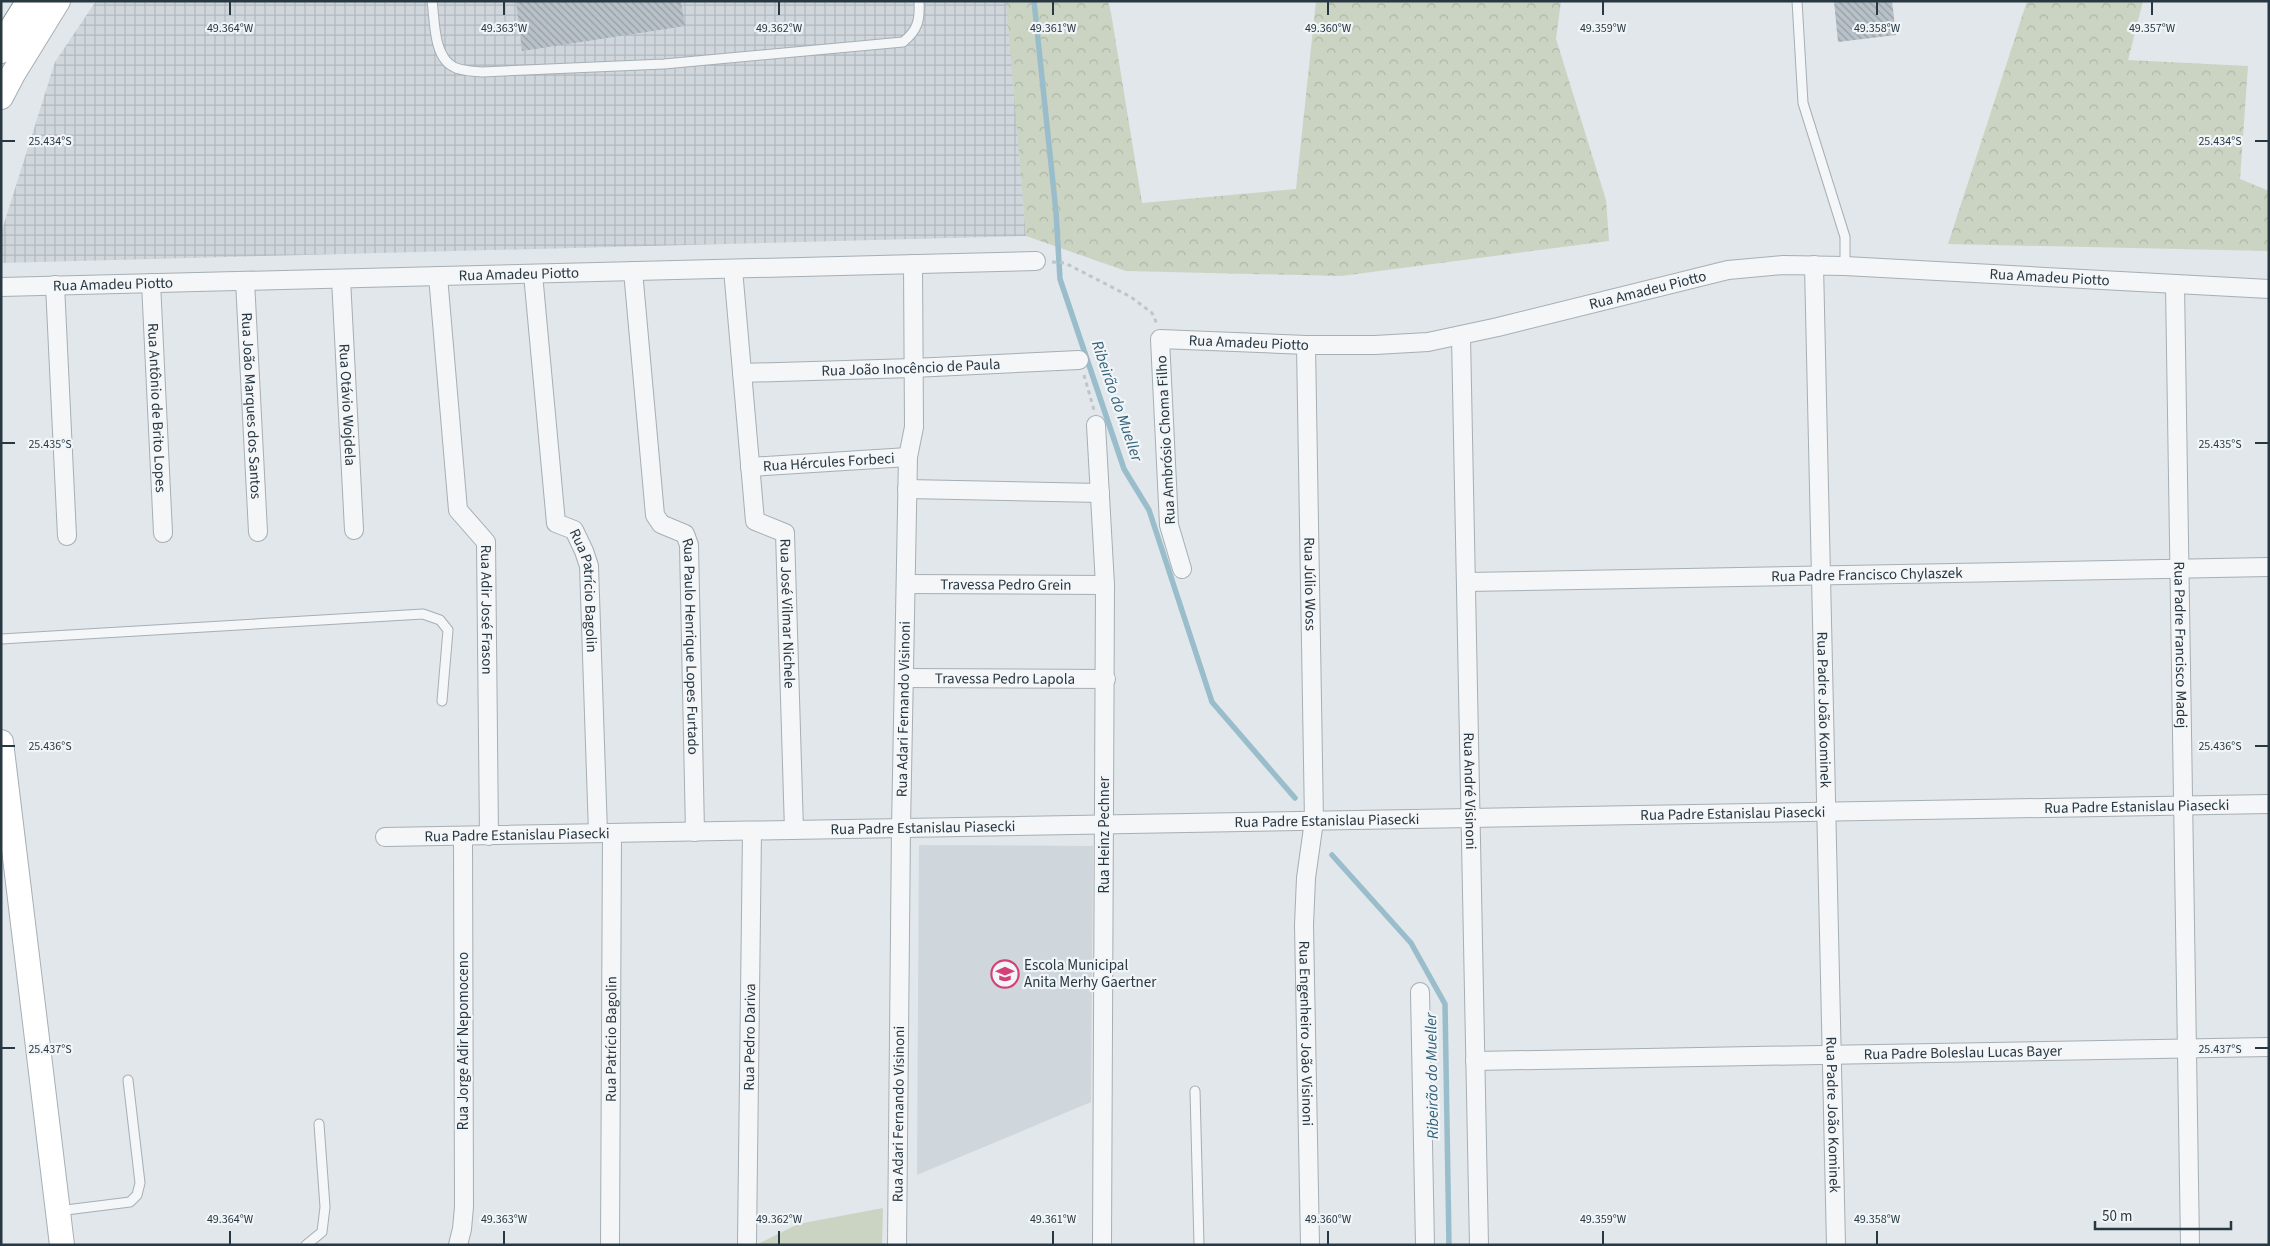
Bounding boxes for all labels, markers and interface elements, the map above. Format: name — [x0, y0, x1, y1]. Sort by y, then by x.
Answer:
text: 49.364°W — [207, 20, 254, 37]
text: 49.363°W — [481, 20, 528, 37]
text: 49.362°W — [756, 20, 803, 37]
text: 49.361°W — [1030, 20, 1077, 37]
text: 49.360°W — [1305, 20, 1352, 37]
text: 49.359°W — [1580, 20, 1627, 37]
text: 49.358°W — [1854, 20, 1901, 37]
text: 49.357°W — [2129, 20, 2176, 37]
text: 25.434°S — [28, 133, 72, 150]
text: 25.434°S — [2198, 133, 2242, 150]
street label: Rua Amadeu Piotto — [458, 262, 579, 286]
street label: Rua Amadeu Piotto — [1989, 263, 2110, 291]
street label: Rua Amadeu Piotto — [1587, 265, 1708, 315]
street label: Rua Amadeu Piotto — [53, 272, 173, 296]
street label: Rua João Marques dos Santos — [236, 312, 267, 500]
street label: Rua Antônio de Brito Lopes — [142, 323, 172, 493]
street label: Rua Amadeu Piotto — [1188, 330, 1309, 356]
water label: Ribeirão do Mueller — [1086, 338, 1148, 466]
street label: Rua Otávio Wojdela — [334, 343, 361, 466]
street label: Rua João Inocêncio de Paula — [821, 353, 1001, 381]
street label: Rua Ambrósio Choma Filho — [1151, 355, 1181, 525]
text: 25.435°S — [28, 436, 72, 453]
text: 25.435°S — [2198, 436, 2242, 453]
street label: Rua Hércules Forbeci — [762, 447, 895, 477]
street label: Rua Patrício Bagolin — [564, 525, 602, 653]
street label: Rua Paulo Henrique Lopes Furtado — [677, 535, 704, 755]
street label: Rua Júlio Woss — [1299, 537, 1321, 631]
street label: Rua José Vilmar Nichele — [775, 538, 800, 689]
street label: Rua Adir José Frason — [476, 545, 498, 675]
street label: Rua Padre Francisco Madej — [2169, 561, 2192, 729]
street label: Rua Padre Francisco Chylaszek — [1771, 562, 1963, 587]
street label: Travessa Pedro Grein — [940, 574, 1072, 595]
street label: Rua Adari Fernando Visinoni — [891, 621, 915, 797]
street label: Rua Padre João Kominek — [1812, 631, 1836, 789]
street label: Travessa Pedro Lapola — [935, 668, 1075, 689]
street label: Rua André Visinoni — [1458, 732, 1482, 850]
text: 25.436°S — [28, 738, 72, 755]
text: 25.436°S — [2198, 738, 2242, 755]
street label: Rua Heinz Pechner — [1094, 776, 1115, 894]
street label: Rua Padre Estanislau Piasecki — [2044, 794, 2229, 818]
street label: Rua Padre Estanislau Piasecki — [1640, 801, 1826, 826]
street label: Rua Padre Estanislau Piasecki — [1234, 808, 1420, 833]
street label: Rua Padre Estanislau Piasecki — [830, 815, 1016, 840]
street label: Rua Padre Estanislau Piasecki — [424, 823, 610, 847]
street label: Rua Engenheiro João Visinoni — [1294, 940, 1318, 1126]
street label: Rua Jorge Adir Nepomoceno — [453, 952, 474, 1130]
place label: Escola Municipal Anita Merhy Gaertner — [1024, 955, 1157, 993]
school or university icon: Escola Municipal Anita Merhy Gaertner — [990, 959, 1020, 989]
street label: Rua Patrício Bagolin — [600, 976, 622, 1102]
street label: Rua Pedro Dariva — [738, 983, 761, 1091]
water label: Ribeirão do Mueller — [1420, 1011, 1444, 1139]
street label: Rua Adari Fernando Visinoni — [887, 1026, 910, 1202]
street label: Rua Padre João Kominek — [1821, 1036, 1845, 1194]
street label: Rua Padre Boleslau Lucas Bayer — [1863, 1040, 2063, 1065]
text: 25.437°S — [28, 1041, 72, 1058]
text: 25.437°S — [2198, 1041, 2242, 1058]
scale bar — [2095, 1198, 2231, 1230]
text: 50 m — [2102, 1206, 2132, 1227]
text: 49.364°W — [207, 1211, 254, 1228]
text: 49.363°W — [481, 1211, 528, 1228]
text: 49.362°W — [756, 1211, 803, 1228]
text: 49.361°W — [1030, 1211, 1077, 1228]
text: 49.360°W — [1305, 1211, 1352, 1228]
text: 49.359°W — [1580, 1211, 1627, 1228]
text: 49.358°W — [1854, 1211, 1901, 1228]

